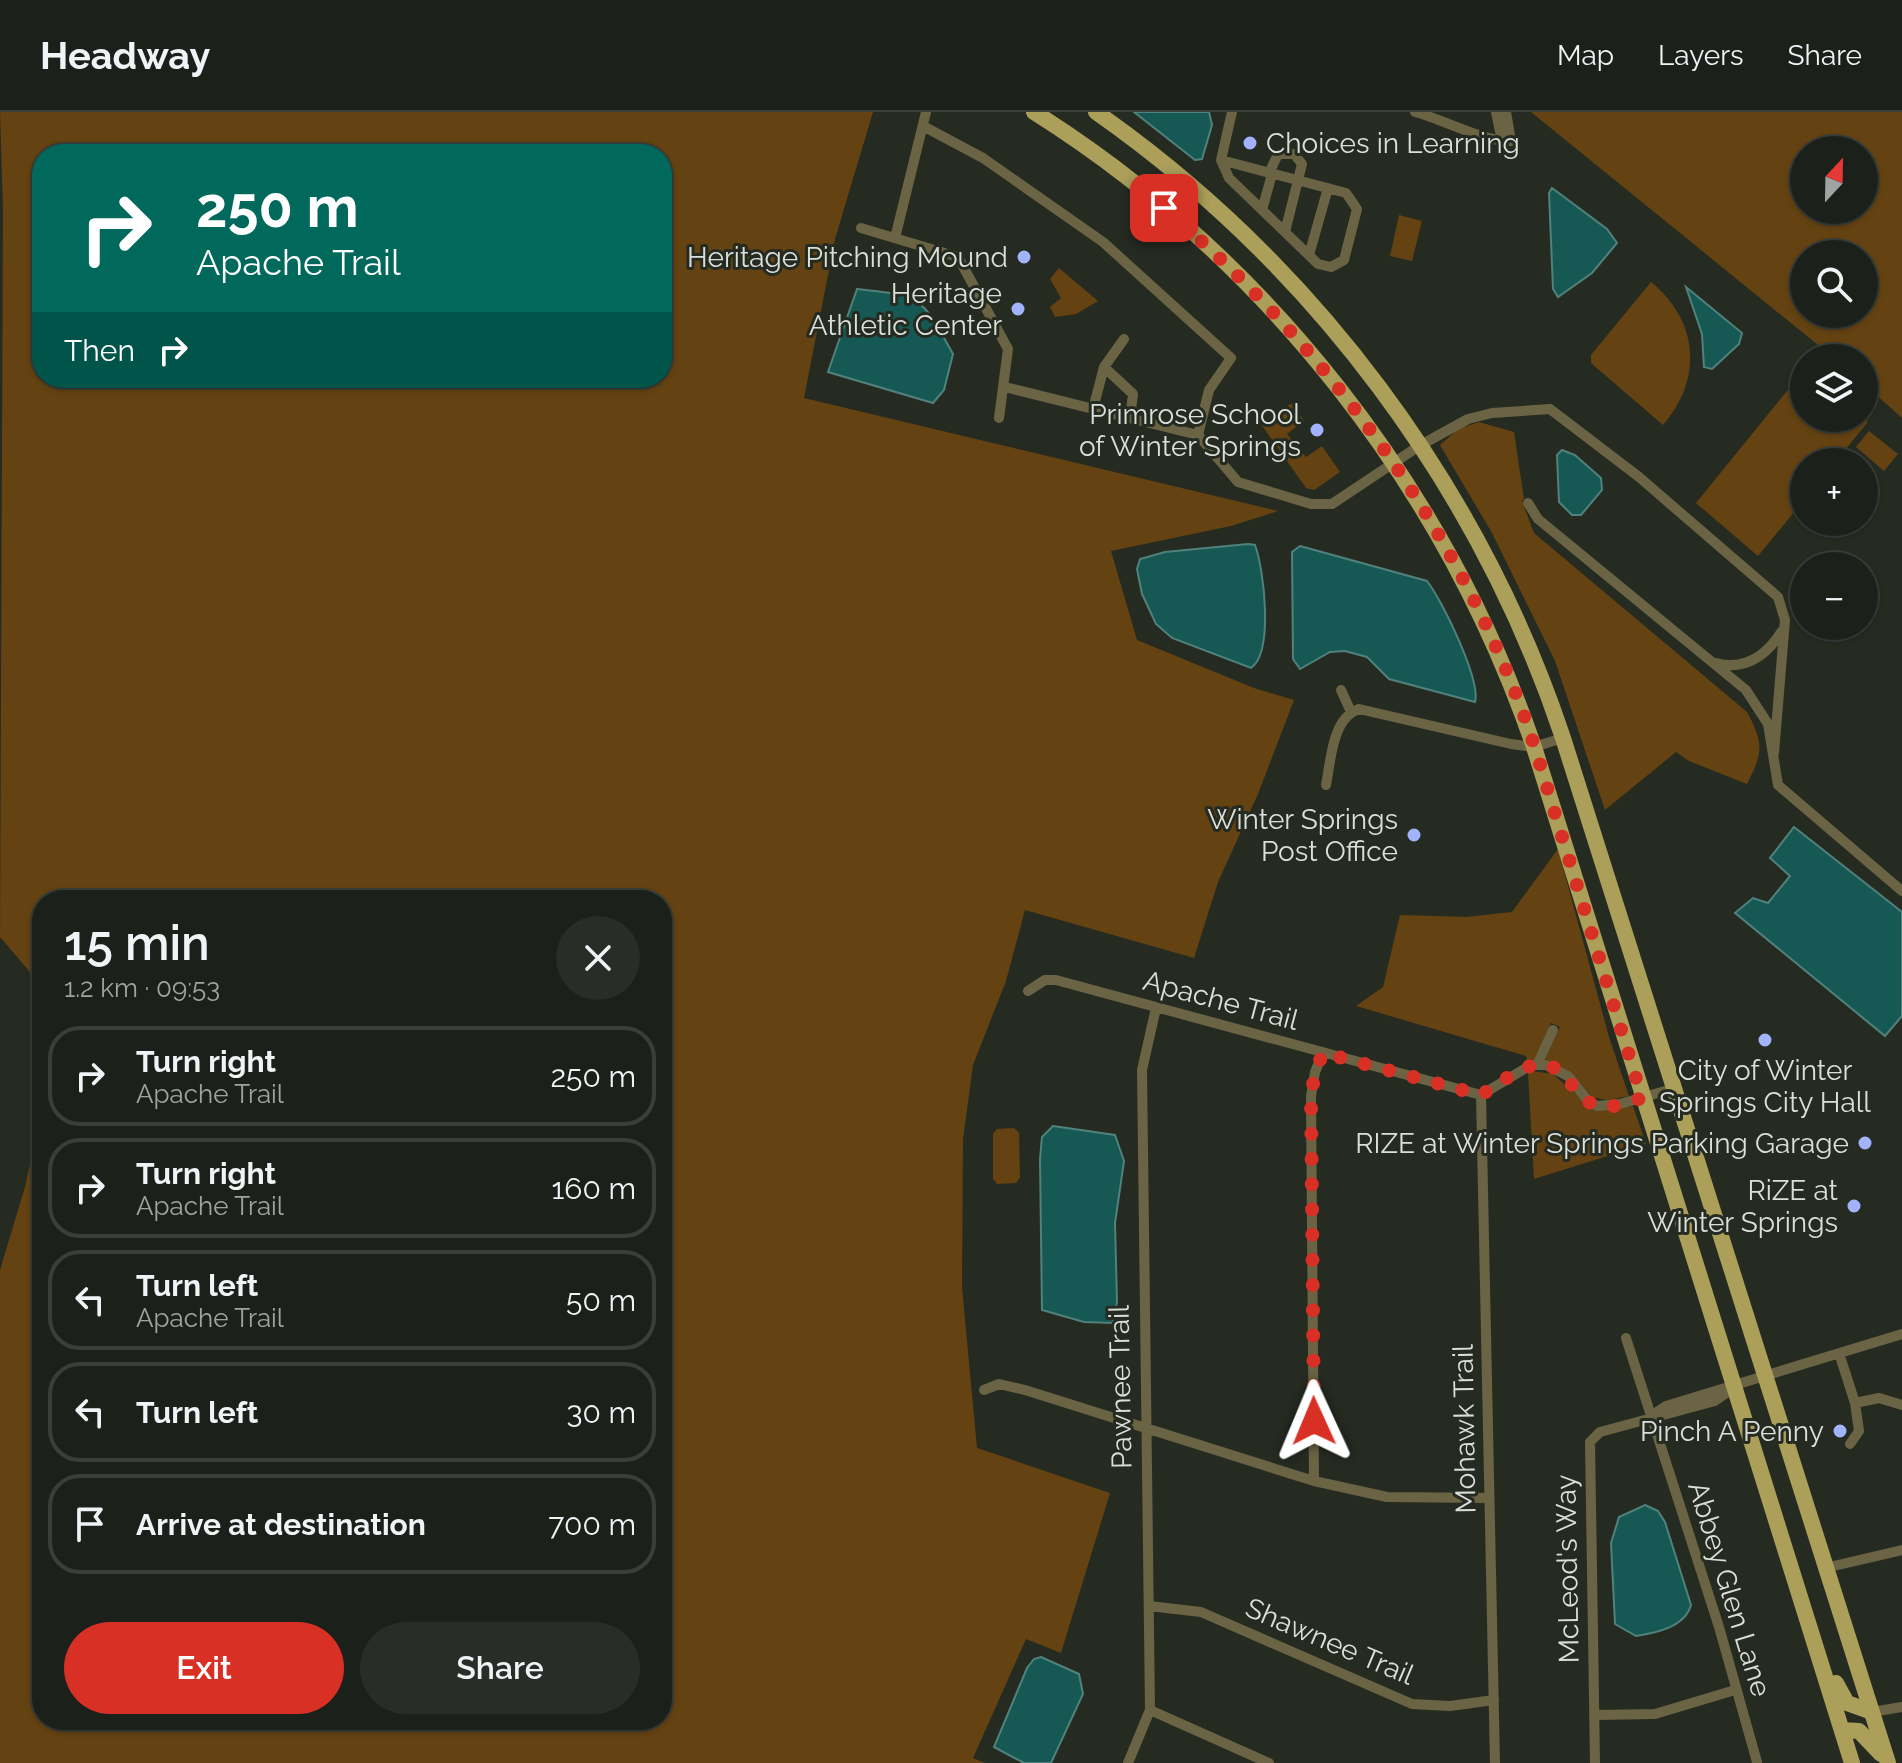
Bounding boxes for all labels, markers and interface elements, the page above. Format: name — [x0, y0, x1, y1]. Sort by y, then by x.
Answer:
text: Headway — [40, 33, 210, 78]
text: Map — [1557, 39, 1614, 72]
text: Layers — [1658, 39, 1744, 72]
text: Share — [1788, 39, 1862, 72]
place label: Choices in Learning — [1266, 127, 1520, 160]
marker: Choices in Learning — [1241, 134, 1259, 152]
north arrow — [1790, 136, 1878, 224]
map controls — [1790, 136, 1878, 640]
text: 250 m — [196, 174, 359, 240]
pin — [1130, 174, 1198, 242]
icon: right — [64, 176, 168, 280]
icon: arrive — [1142, 186, 1186, 230]
button: search — [1790, 240, 1878, 328]
text: Apache Trail — [196, 241, 401, 283]
place label: Heritage Pitching Mound — [687, 241, 1008, 274]
marker: Heritage Pitching Mound — [1015, 248, 1033, 266]
place label: Heritage Athletic Center — [809, 277, 1002, 342]
marker: Heritage Athletic Center — [1009, 300, 1027, 318]
icon: right — [151, 328, 195, 372]
text: Then — [64, 333, 135, 368]
button: layers — [1790, 344, 1878, 432]
place label: Primrose School of Winter Springs — [1079, 398, 1301, 463]
marker: Primrose School of Winter Springs — [1308, 421, 1326, 439]
button: + — [1790, 448, 1878, 536]
button: − — [1790, 552, 1878, 640]
place label: Winter Springs Post Office — [1207, 803, 1398, 868]
marker: Winter Springs Post Office — [1405, 826, 1423, 844]
text: 15 min — [64, 915, 210, 971]
button: close — [556, 916, 640, 1000]
street label: Apache Trail — [1140, 964, 1302, 1037]
text: 1.2 km · 09:53 — [64, 973, 220, 1003]
marker: City of Winter Springs City Hall — [1756, 1031, 1774, 1049]
text: Turn right — [136, 1044, 276, 1079]
icon: right — [68, 1054, 112, 1098]
place label: City of Winter Springs City Hall — [1659, 1054, 1871, 1119]
text: 250 m — [550, 1059, 636, 1094]
text: Apache Trail — [136, 1079, 284, 1109]
place label: RIZE at Winter Springs Parking Garage — [1355, 1127, 1849, 1160]
marker: RIZE at Winter Springs Parking Garage — [1856, 1134, 1874, 1152]
text: Turn right — [136, 1156, 276, 1191]
icon: right — [68, 1166, 112, 1210]
text: 160 m — [551, 1171, 636, 1206]
place label: RiZE at Winter Springs — [1647, 1174, 1839, 1239]
text: Apache Trail — [136, 1191, 284, 1221]
marker: RiZE at Winter Springs — [1845, 1197, 1863, 1215]
text: Turn left — [136, 1268, 258, 1303]
icon: left — [68, 1278, 112, 1322]
text: 50 m — [566, 1283, 636, 1318]
text: Apache Trail — [136, 1303, 284, 1333]
street label: Pawnee Trail — [1103, 1305, 1138, 1469]
street label: Mohawk Trail — [1447, 1344, 1482, 1514]
position arrow — [1272, 1379, 1356, 1463]
icon: left — [68, 1390, 112, 1434]
text: Turn left — [136, 1395, 258, 1430]
text: 30 m — [566, 1395, 636, 1430]
place label: Pinch A Penny — [1640, 1415, 1824, 1448]
marker: Pinch A Penny — [1831, 1422, 1849, 1440]
street label: McLeod's Way — [1549, 1474, 1586, 1664]
street label: Abbey Glen Lane — [1681, 1478, 1778, 1701]
icon: arrive — [68, 1502, 112, 1546]
text: Arrive at destination — [136, 1507, 426, 1542]
text: 700 m — [548, 1507, 636, 1542]
street label: Shawnee Trail — [1241, 1591, 1419, 1692]
button: Exit — [64, 1622, 344, 1714]
button: Share — [360, 1622, 640, 1714]

